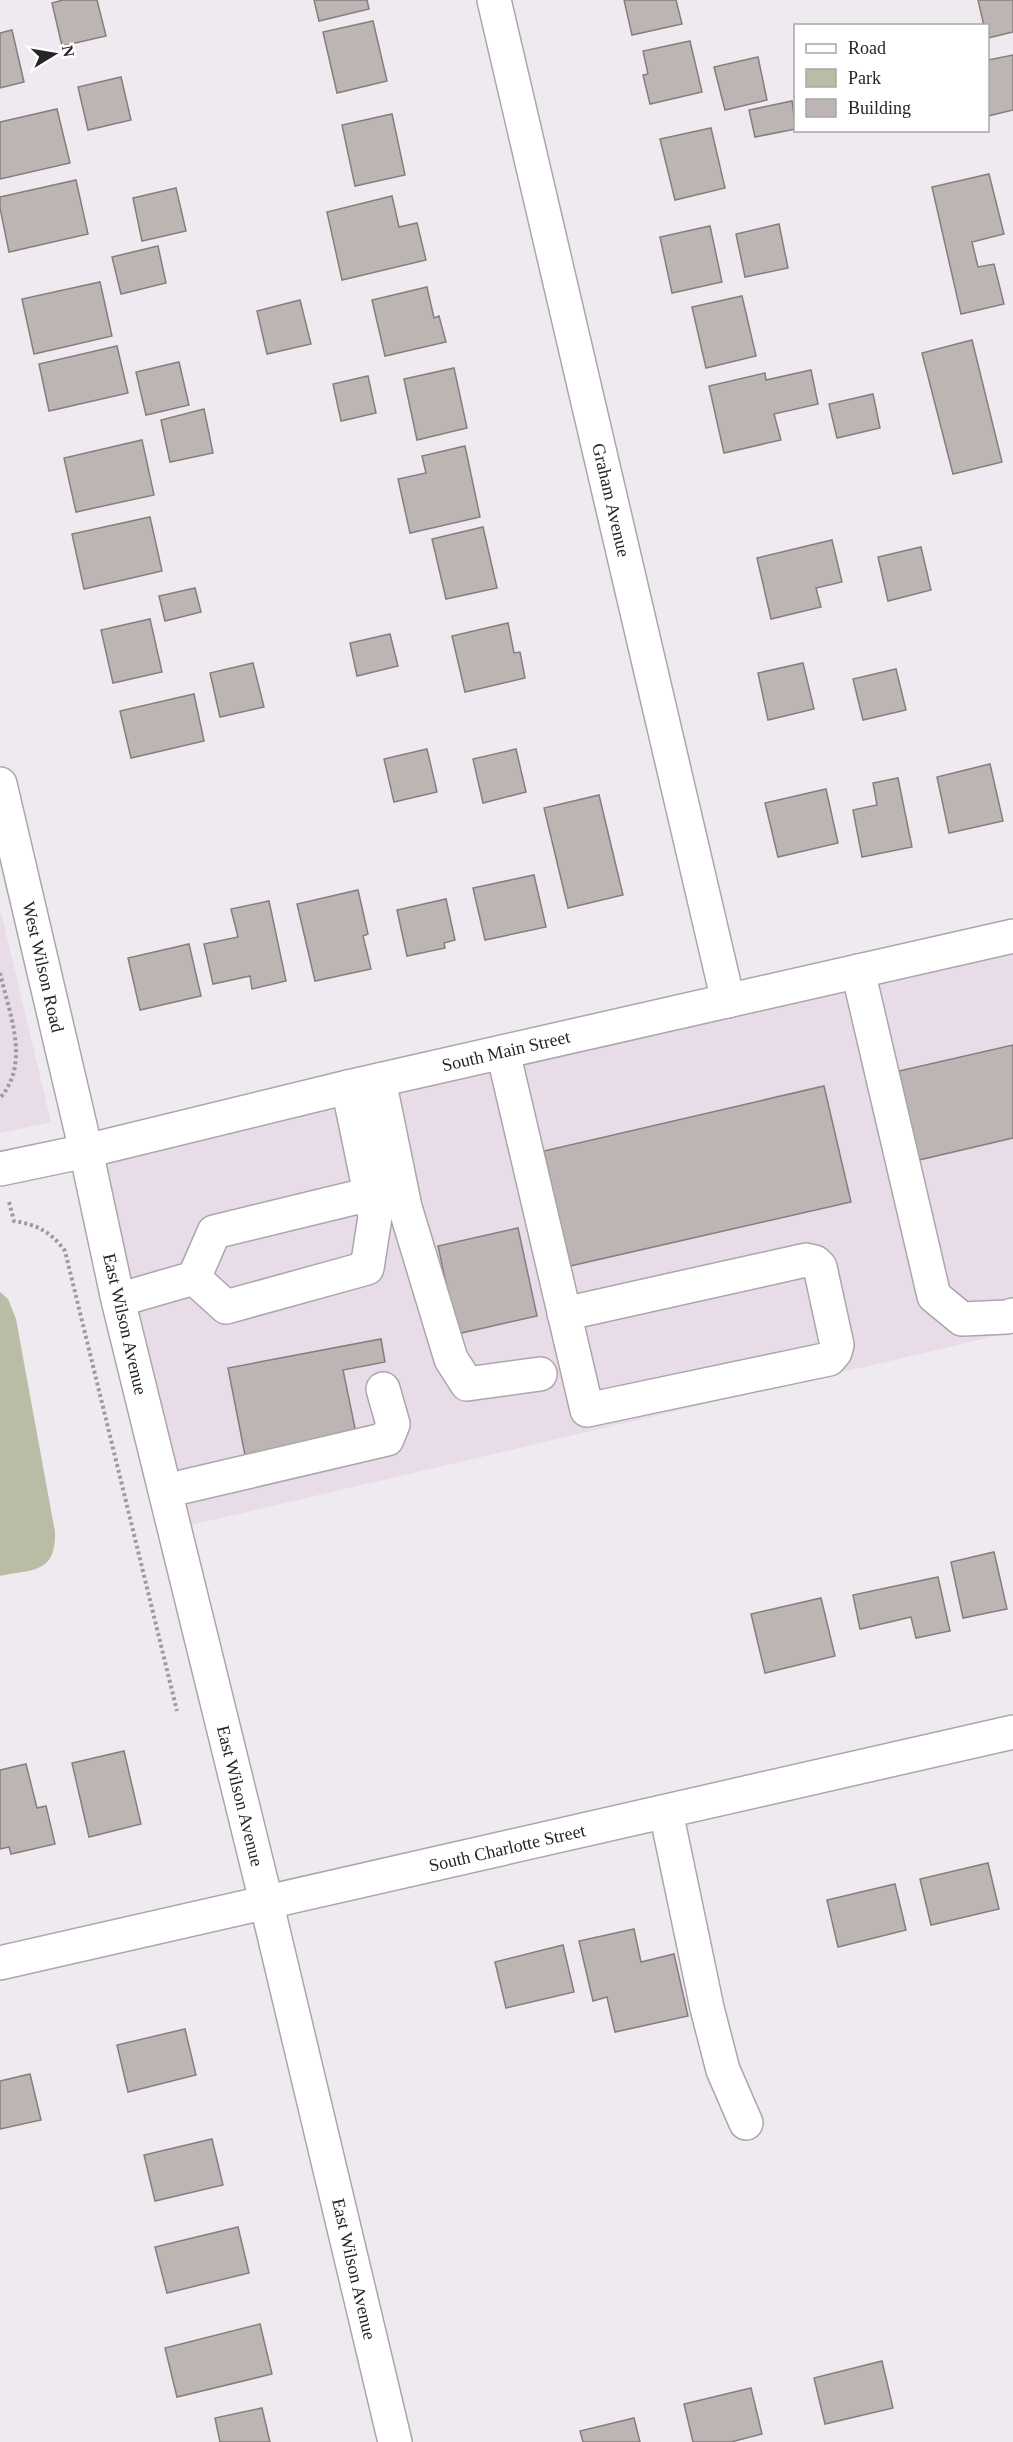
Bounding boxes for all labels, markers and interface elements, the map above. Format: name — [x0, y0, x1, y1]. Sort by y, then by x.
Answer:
north arrow — [24, 24, 84, 84]
legend — [794, 24, 989, 132]
text: Road — [848, 38, 886, 58]
text: N — [59, 44, 78, 59]
text: Park — [848, 68, 881, 88]
text: Building — [848, 98, 911, 118]
street label: Graham Avenue — [588, 441, 634, 559]
street label: West Wilson Road — [18, 900, 68, 1034]
street label: South Main Street — [440, 1027, 572, 1075]
street label: East Wilson Avenue — [99, 1251, 151, 1397]
street label: East Wilson Avenue — [213, 1723, 267, 1869]
street label: South Charlotte Street — [427, 1820, 587, 1876]
street label: East Wilson Avenue — [328, 2196, 380, 2342]

